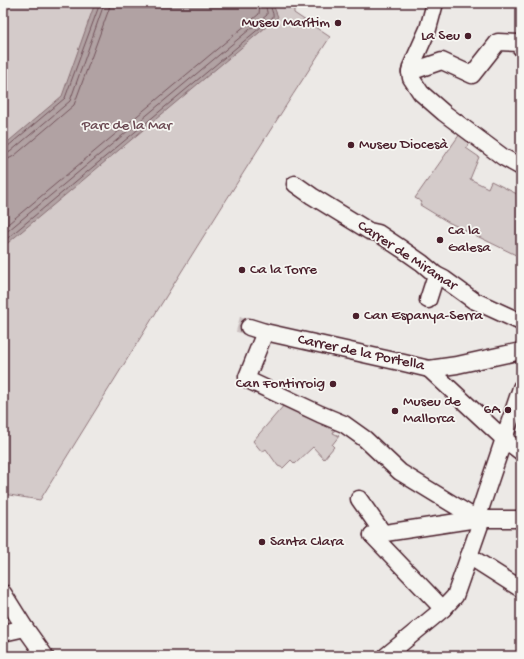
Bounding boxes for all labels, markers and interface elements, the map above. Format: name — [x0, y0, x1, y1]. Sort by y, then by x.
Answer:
place label: Museu Marítim — [241, 14, 330, 32]
marker: Museu Marítim — [333, 18, 343, 28]
place label: La Seu — [421, 27, 460, 45]
marker: La Seu — [463, 31, 473, 41]
park label: Parc de la Mar — [81, 117, 174, 135]
place label: Museu Diocesà — [359, 136, 448, 154]
marker: Museu Diocesà — [346, 140, 356, 150]
street label: Carrer de Miramar — [354, 217, 462, 296]
place label: Ca la Galesa — [448, 222, 491, 257]
marker: Ca la Galesa — [435, 235, 445, 245]
place label: Ca la Torre — [250, 261, 317, 279]
marker: Ca la Torre — [237, 265, 247, 275]
place label: Can Espanya-Serra — [364, 307, 484, 325]
marker: Can Espanya-Serra — [351, 311, 361, 321]
street label: Carrer de la Portella — [296, 331, 427, 375]
place label: Can Fontirroig — [236, 375, 325, 393]
marker: Can Fontirroig — [328, 379, 338, 389]
place label: Museu de Mallorca — [403, 393, 461, 428]
place label: 6A — [484, 401, 501, 419]
marker: 6A — [503, 405, 513, 415]
marker: Museu de Mallorca — [390, 406, 400, 416]
place label: Santa Clara — [270, 533, 344, 551]
marker: Santa Clara — [257, 537, 267, 547]

